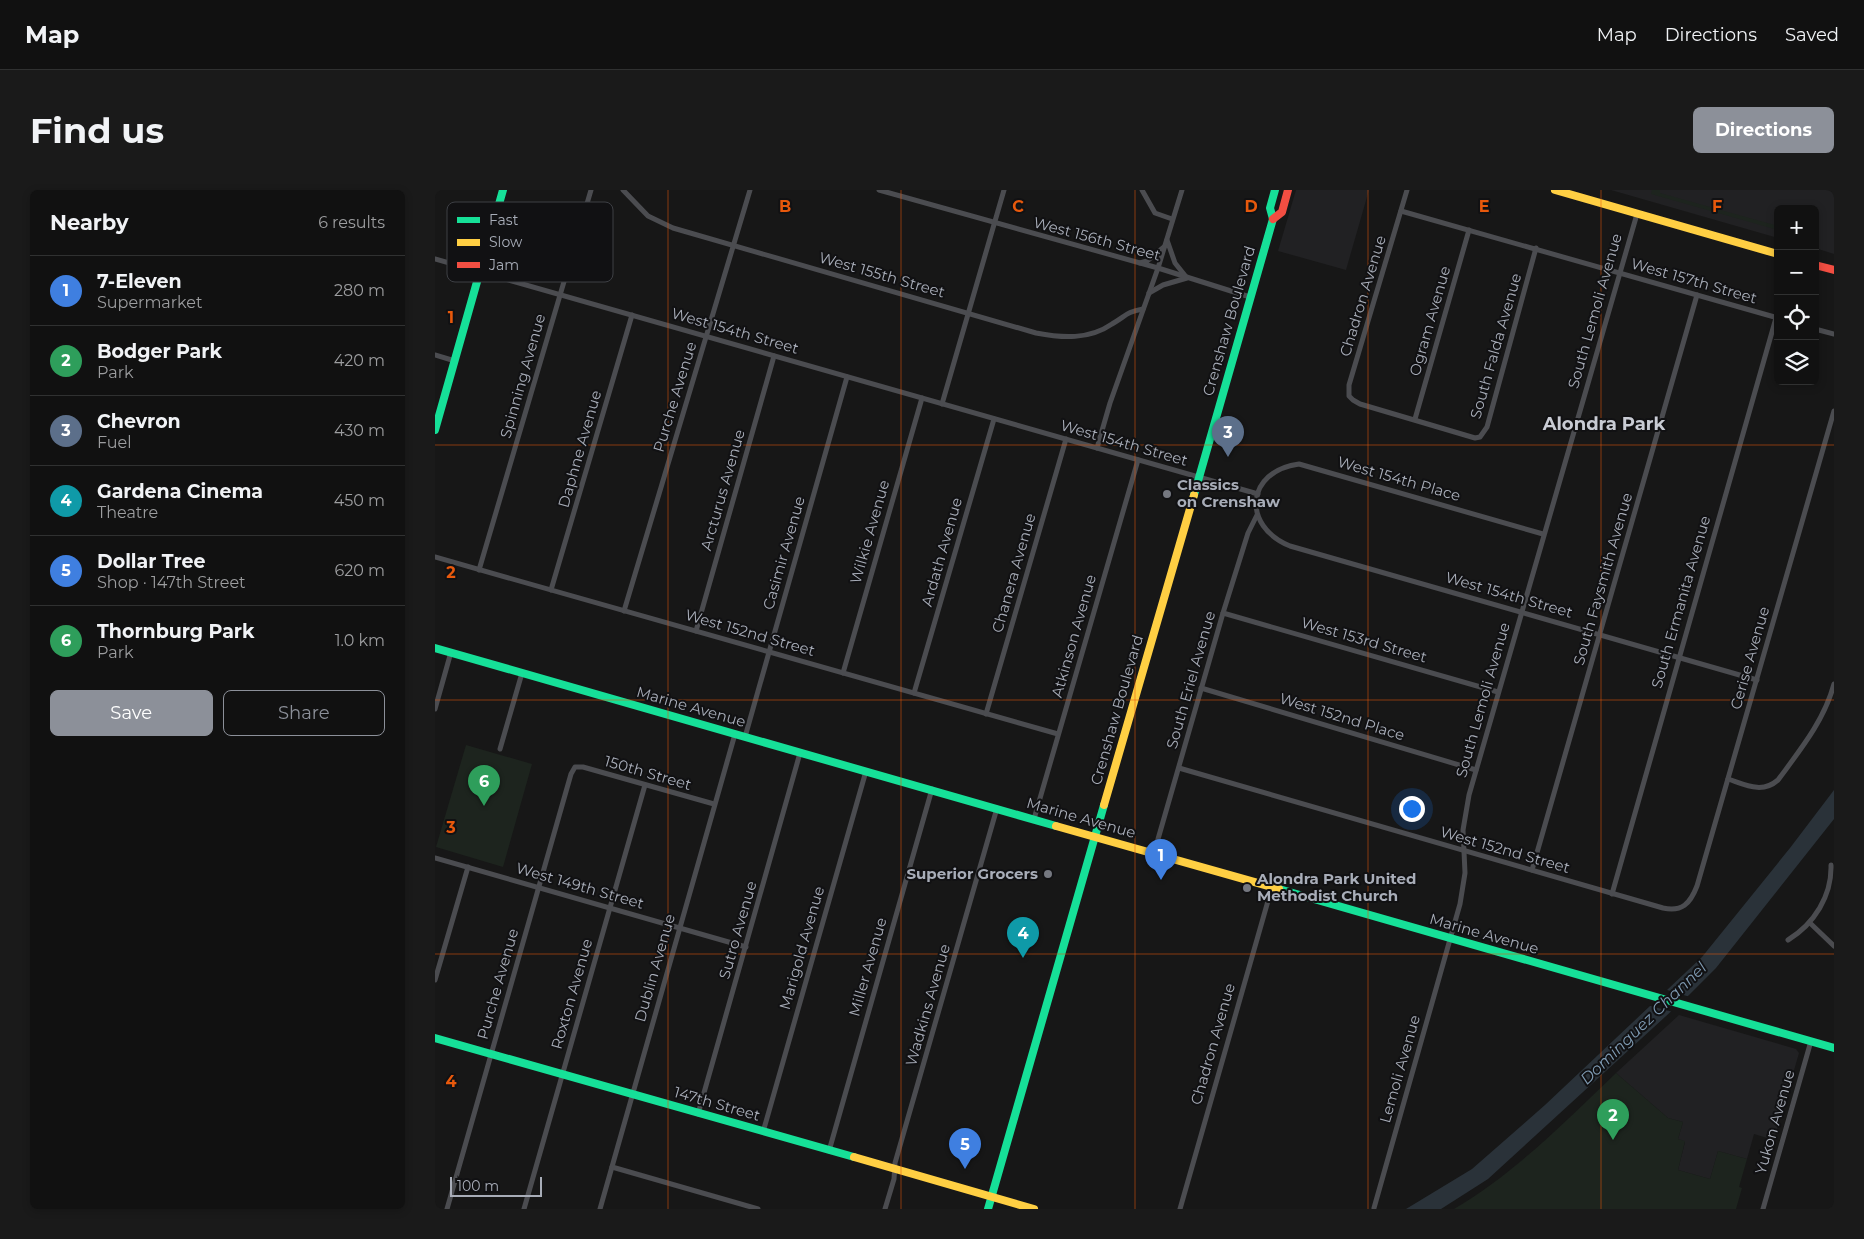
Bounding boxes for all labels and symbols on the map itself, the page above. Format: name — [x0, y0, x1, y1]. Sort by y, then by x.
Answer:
text: B — [779, 197, 791, 216]
text: C — [1012, 197, 1024, 216]
text: D — [1244, 197, 1258, 216]
text: E — [1479, 197, 1489, 216]
text: F — [1712, 197, 1722, 216]
legend — [447, 202, 613, 282]
text: Fast — [489, 211, 519, 229]
street label: West 156th Street — [1032, 212, 1163, 265]
street label: South Lemoli Avenue — [1563, 231, 1626, 391]
text: Slow — [489, 233, 523, 251]
street label: Chadron Avenue — [1335, 233, 1390, 359]
street label: Crenshaw Boulevard — [1198, 244, 1259, 398]
street label: West 155th Street — [817, 247, 947, 302]
street label: West 157th Street — [1629, 253, 1759, 308]
text: Jam — [488, 256, 519, 274]
street label: Ogram Avenue — [1405, 264, 1454, 378]
street label: South Falda Avenue — [1466, 271, 1525, 421]
street label: West 154th Street — [669, 303, 801, 358]
text: 1 — [448, 308, 454, 327]
street label: Spinning Avenue — [496, 311, 549, 440]
street label: Purche Avenue — [649, 339, 700, 454]
street label: Daphne Avenue — [554, 388, 605, 510]
district label: Alondra Park — [1542, 413, 1666, 435]
street label: West 154th Street — [1058, 415, 1190, 470]
pin: 3 — [1212, 416, 1244, 457]
street label: Arcturus Avenue — [696, 427, 749, 553]
street label: West 154th Place — [1335, 452, 1463, 505]
place label: Classics on Crenshaw — [1177, 475, 1281, 511]
street label: Wilkie Avenue — [846, 478, 893, 586]
marker: Classics on Crenshaw — [1161, 488, 1173, 500]
street label: South Faysmith Avenue — [1569, 490, 1636, 667]
street label: Casimir Avenue — [758, 494, 809, 612]
street label: Ardath Avenue — [917, 495, 966, 608]
street label: Chanera Avenue — [987, 511, 1040, 635]
street label: South Ermanita Avenue — [1647, 513, 1714, 690]
text: 2 — [446, 563, 456, 582]
street label: West 154th Street — [1443, 567, 1575, 622]
street label: Atkinson Avenue — [1047, 572, 1100, 700]
street label: Cerise Avenue — [1726, 604, 1773, 712]
street label: West 152nd Street — [683, 605, 817, 660]
street label: South Eriel Avenue — [1162, 609, 1219, 751]
street label: West 153rd Street — [1299, 612, 1429, 667]
street label: South Lemoli Avenue — [1451, 620, 1514, 780]
street label: Crenshaw Boulevard — [1086, 633, 1147, 787]
street label: Marine Avenue — [634, 682, 748, 731]
street label: West 152nd Place — [1277, 688, 1407, 745]
street label: 150th Street — [603, 751, 694, 794]
pin: 6 — [468, 765, 500, 806]
street label: Marine Avenue — [1024, 793, 1138, 842]
your location — [1399, 796, 1425, 822]
text: 3 — [445, 818, 456, 837]
street label: West 152nd Street — [1438, 822, 1572, 877]
pin: 1 — [1145, 839, 1177, 880]
street label: West 149th Street — [514, 858, 646, 913]
place label: Superior Grocers — [906, 864, 1038, 883]
marker: Superior Grocers — [1042, 868, 1054, 880]
place label: Alondra Park United Methodist Church — [1256, 869, 1416, 905]
street label: Sutro Avenue — [714, 879, 761, 981]
marker: Alondra Park United Methodist Church — [1241, 882, 1253, 894]
street label: Marigold Avenue — [775, 884, 828, 1012]
street label: Marine Avenue — [1427, 909, 1541, 958]
street label: Dublin Avenue — [630, 912, 679, 1024]
street label: Miller Avenue — [844, 915, 891, 1019]
pin: 4 — [1007, 917, 1039, 958]
street label: Purche Avenue — [473, 926, 522, 1042]
street label: Roxton Avenue — [547, 936, 596, 1051]
street label: Wadkins Avenue — [901, 942, 954, 1068]
water label: Dominguez Channel — [1576, 958, 1711, 1088]
street label: Chadron Avenue — [1186, 981, 1239, 1107]
street label: Lemoli Avenue — [1375, 1013, 1424, 1125]
street label: Yukon Avenue — [1751, 1067, 1799, 1176]
text: 4 — [445, 1072, 457, 1091]
street label: 147th Street — [672, 1082, 762, 1125]
pin: 2 — [1597, 1099, 1629, 1140]
pin: 5 — [949, 1128, 981, 1169]
scale bar — [450, 1174, 543, 1197]

